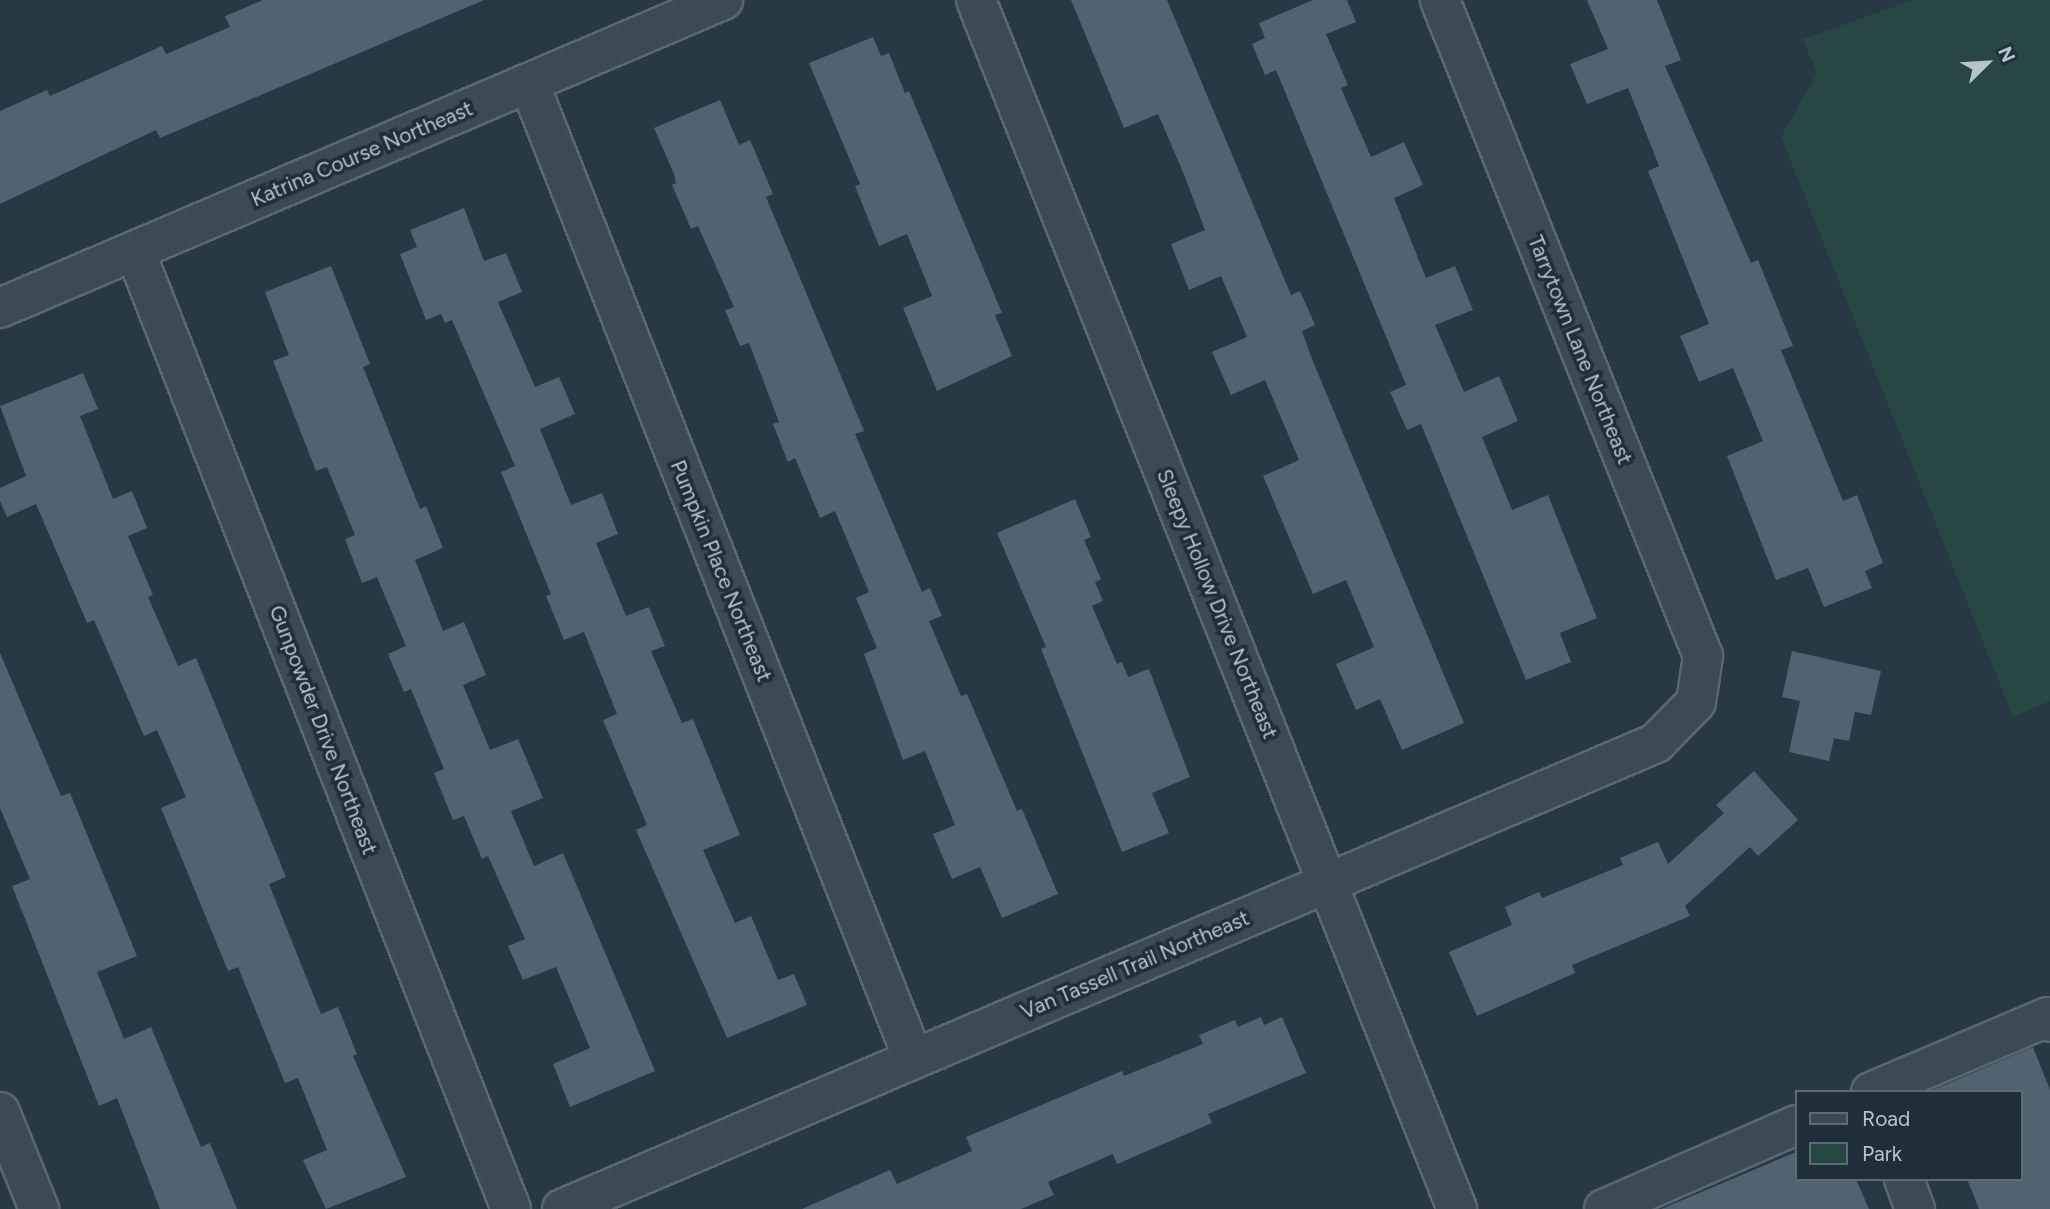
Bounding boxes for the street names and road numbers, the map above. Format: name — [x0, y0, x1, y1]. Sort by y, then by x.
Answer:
street label: Katrina Course Northeast — [247, 96, 477, 212]
street label: Tarrytown Lane Northeast — [1523, 232, 1637, 468]
street label: Pumpkin Place Northeast — [665, 457, 777, 685]
street label: Sleepy Hollow Drive Northeast — [1151, 466, 1283, 742]
street label: Gunpowder Drive Northeast — [264, 602, 382, 858]
street label: Van Tassell Trail Northeast — [1017, 905, 1253, 1025]

